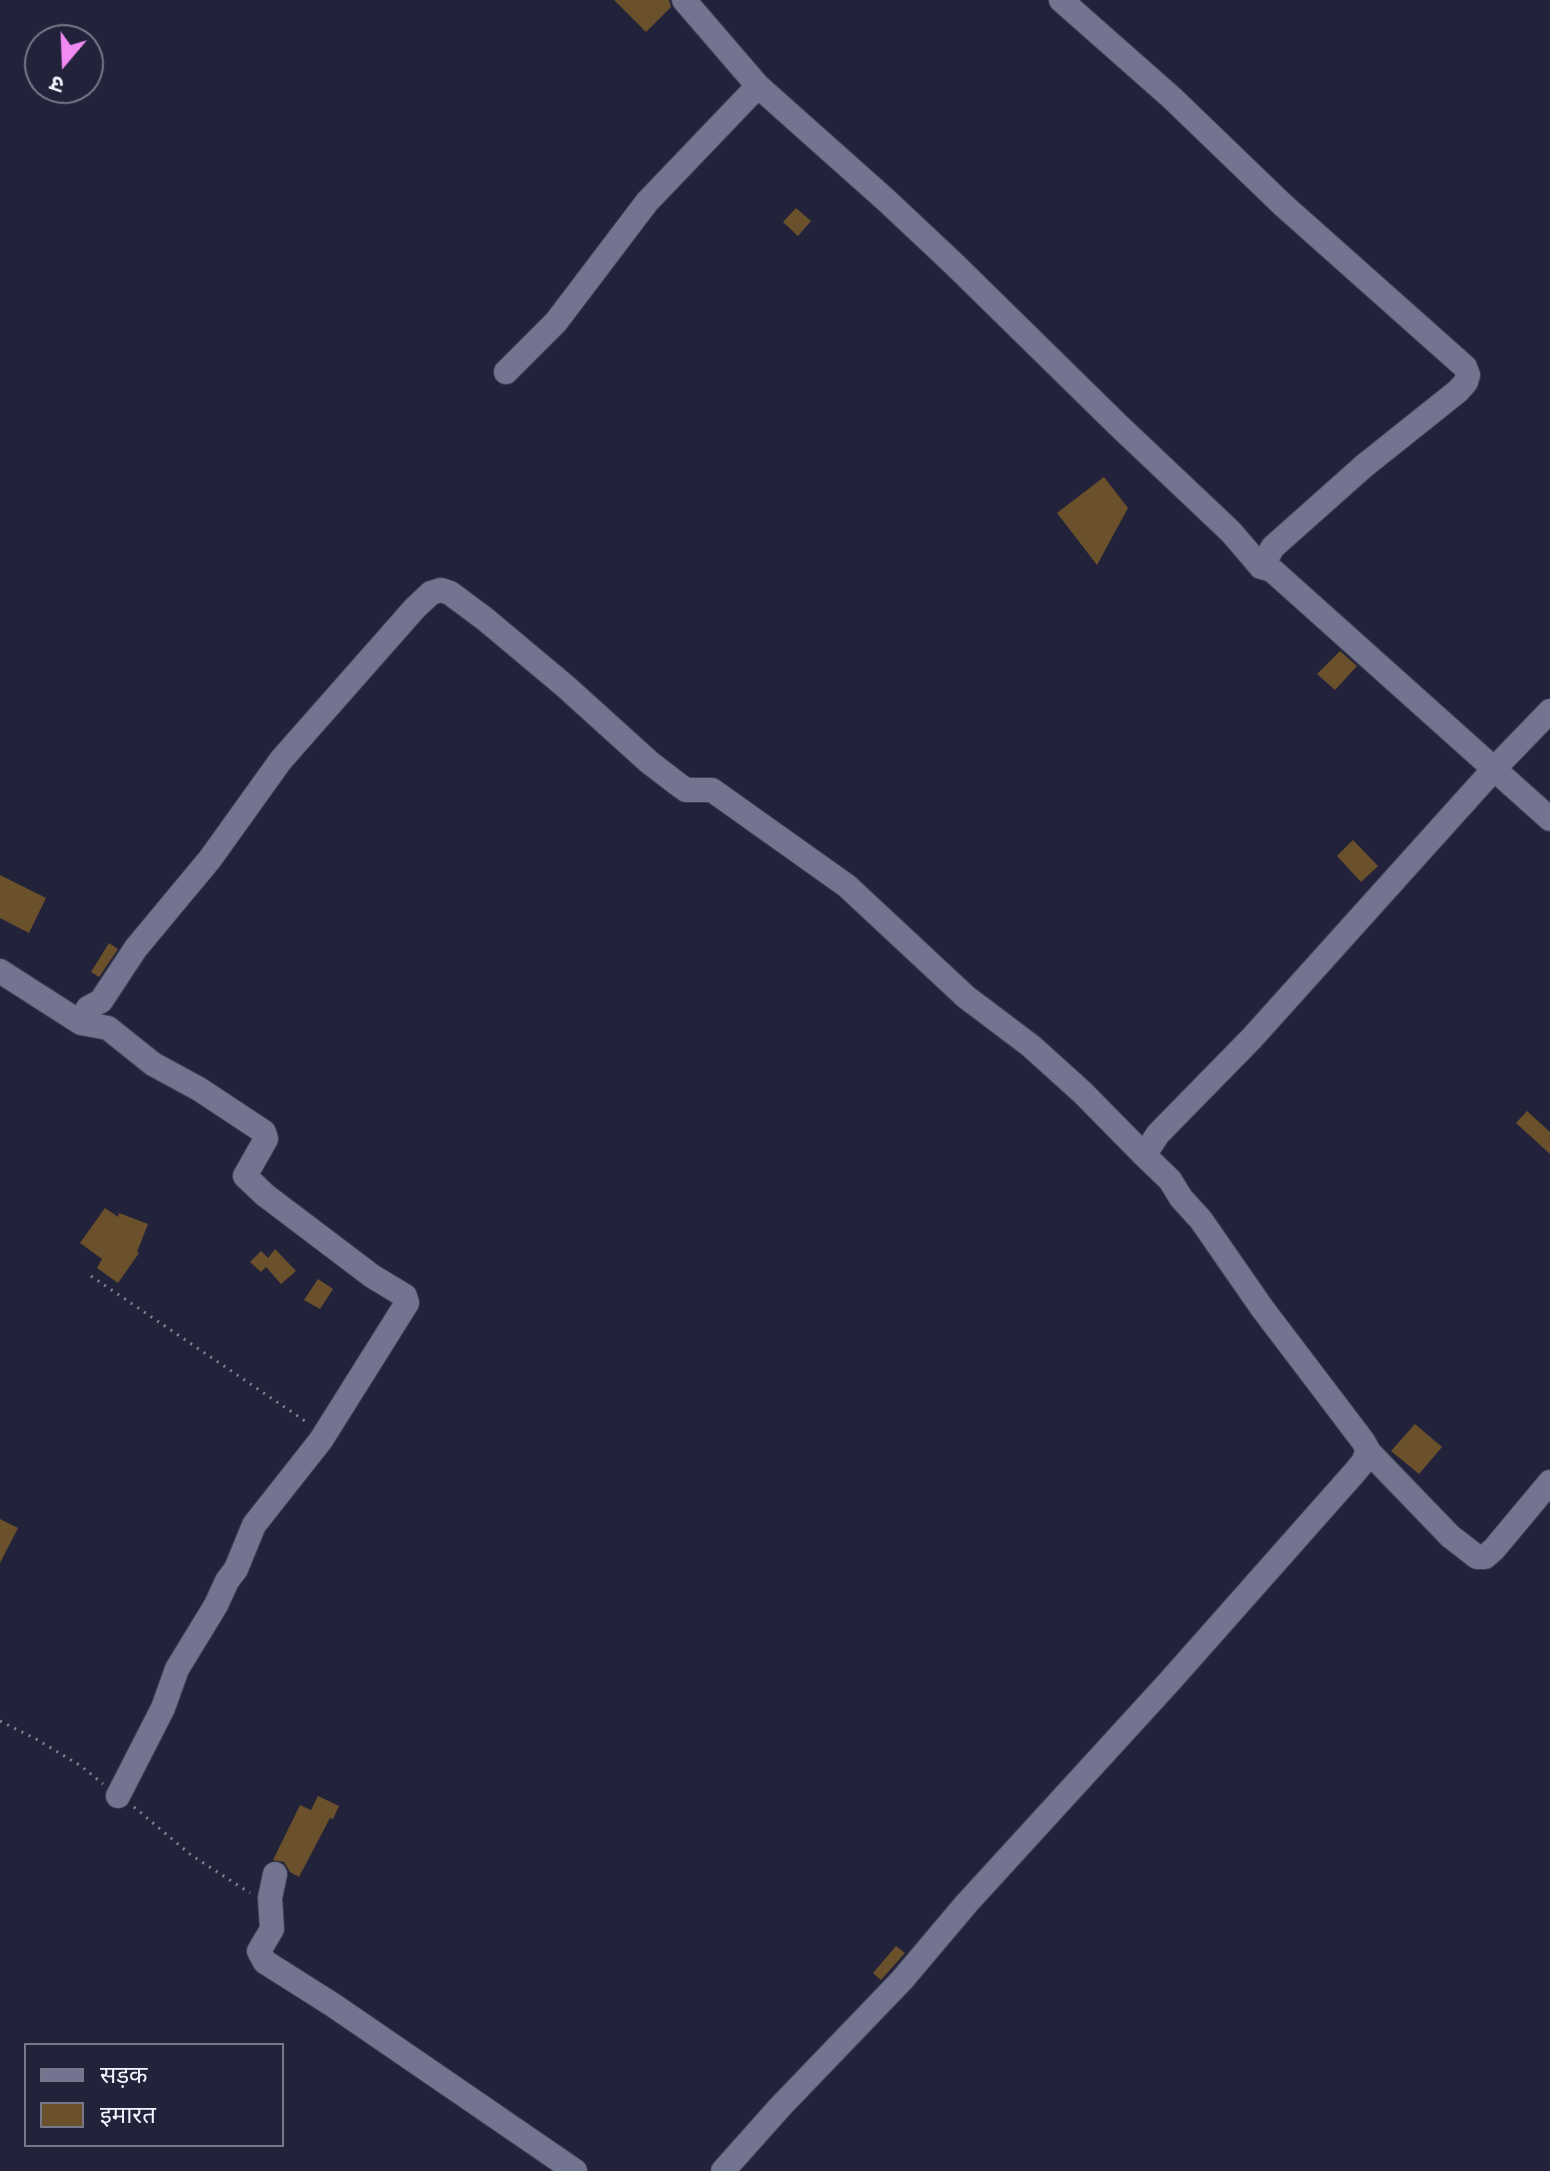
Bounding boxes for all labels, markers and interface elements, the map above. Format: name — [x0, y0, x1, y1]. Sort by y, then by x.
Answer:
north arrow — [24, 24, 104, 104]
text: उ — [46, 69, 67, 101]
legend — [24, 2043, 284, 2147]
text: सड़क — [100, 2058, 148, 2090]
text: इमारत — [100, 2098, 156, 2130]

